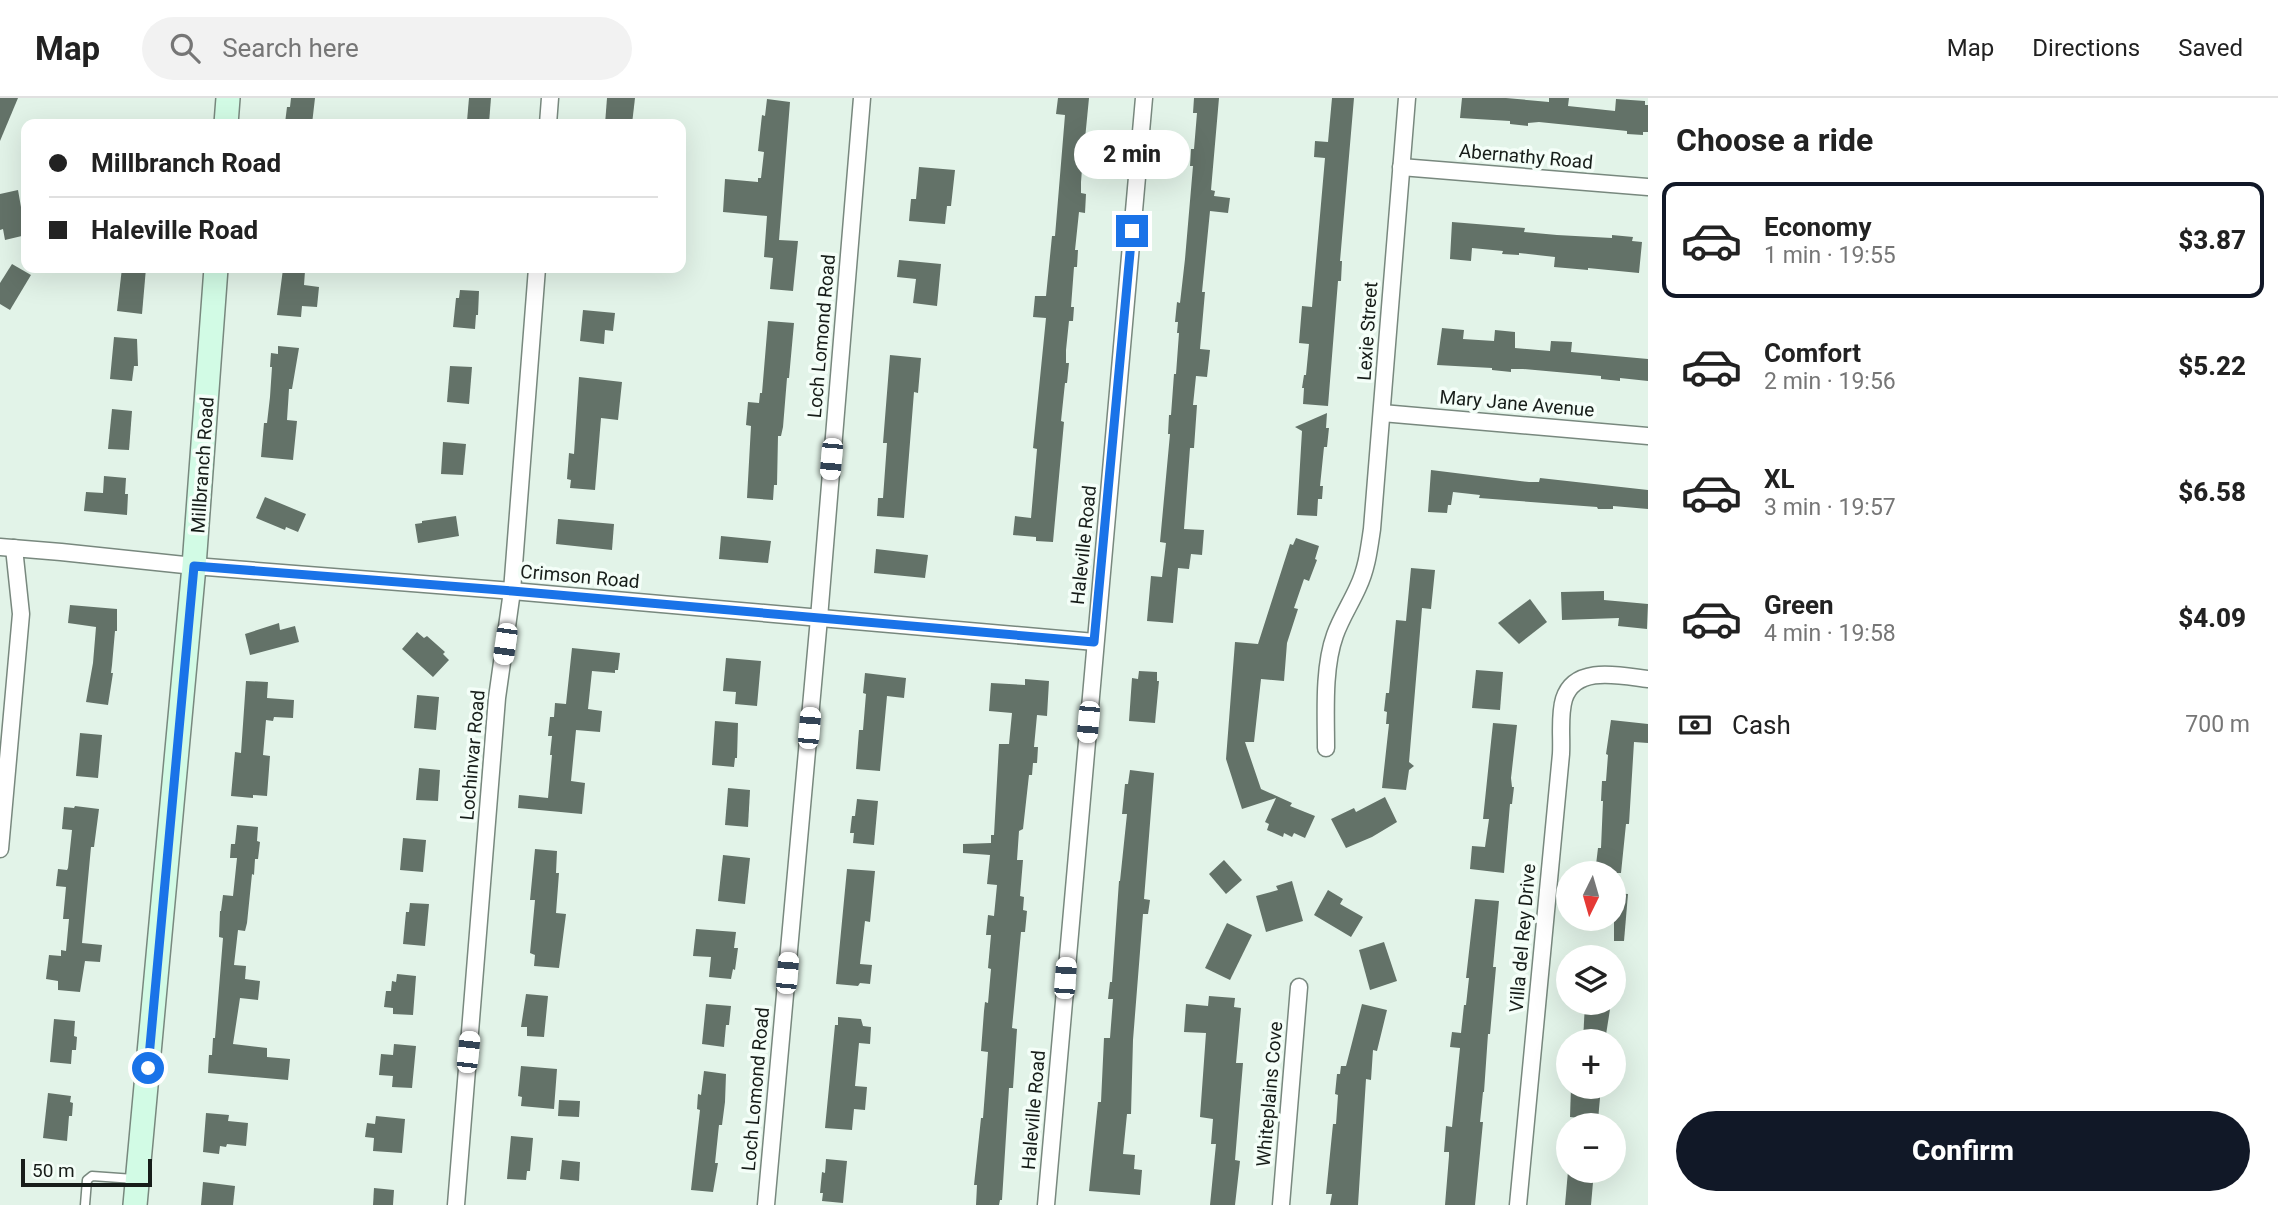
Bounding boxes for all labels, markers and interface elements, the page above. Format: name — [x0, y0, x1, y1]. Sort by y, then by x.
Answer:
search box — [142, 17, 632, 80]
text: Map — [35, 29, 100, 68]
icon: search — [166, 29, 204, 67]
text: Search here — [222, 33, 359, 63]
text: Map — [1947, 34, 1994, 62]
text: Directions — [2032, 34, 2140, 62]
text: Saved — [2178, 34, 2243, 62]
text: Choose a ride — [1676, 121, 1873, 159]
callout: 2 min — [1074, 130, 1190, 178]
street label: Abernathy Road — [1458, 139, 1594, 174]
text: 2 min — [1103, 141, 1161, 168]
text: Millbranch Road — [91, 148, 281, 178]
icon: car — [1680, 209, 1743, 272]
text: Economy — [1764, 212, 1871, 242]
text: Haleville Road — [91, 215, 258, 245]
route end — [1116, 215, 1148, 247]
text: $3.87 — [2178, 225, 2246, 255]
text: 1 min · 19:55 — [1764, 242, 1896, 269]
street label: Loch Lomond Road — [803, 253, 840, 419]
street label: Lexie Street — [1353, 281, 1382, 381]
icon: car — [1680, 335, 1743, 398]
text: Comfort — [1764, 338, 1861, 368]
text: $5.22 — [2178, 351, 2246, 381]
text: 2 min · 19:56 — [1764, 368, 1896, 395]
street label: Mary Jane Avenue — [1439, 385, 1595, 422]
street label: Millbranch Road — [186, 396, 219, 534]
car — [819, 437, 844, 481]
icon: car — [1680, 461, 1743, 524]
text: XL — [1764, 464, 1795, 494]
text: $6.58 — [2178, 477, 2246, 507]
street label: Haleville Road — [1066, 484, 1101, 606]
text: 3 min · 19:57 — [1764, 494, 1896, 521]
street label: Crimson Road — [519, 560, 640, 593]
icon: car — [1680, 587, 1743, 650]
text: Green — [1764, 590, 1834, 620]
text: $4.09 — [2178, 603, 2246, 633]
text: 4 min · 19:58 — [1764, 620, 1896, 647]
car — [492, 622, 519, 666]
street label: Lochinvar Road — [455, 689, 490, 821]
car — [1076, 700, 1101, 744]
car — [797, 706, 822, 750]
icon: cash — [1676, 706, 1714, 744]
text: Cash — [1732, 710, 1791, 740]
text: 700 m — [2185, 711, 2250, 738]
north arrow — [1556, 861, 1626, 931]
map controls — [1556, 861, 1626, 1183]
street label: Villa del Rey Drive — [1505, 863, 1540, 1013]
button: layers — [1556, 945, 1626, 1015]
car — [775, 951, 800, 995]
car — [1054, 956, 1077, 1000]
street label: Loch Lomond Road — [737, 1006, 774, 1172]
street label: Whiteplains Cove — [1252, 1020, 1287, 1168]
button: + — [1556, 1029, 1626, 1099]
car — [456, 1030, 481, 1074]
street label: Haleville Road — [1017, 1049, 1050, 1171]
route start — [132, 1052, 164, 1084]
button: Confirm — [1676, 1111, 2250, 1191]
button: − — [1556, 1113, 1626, 1183]
scale bar — [21, 1156, 152, 1188]
text: 50 m — [32, 1159, 75, 1182]

